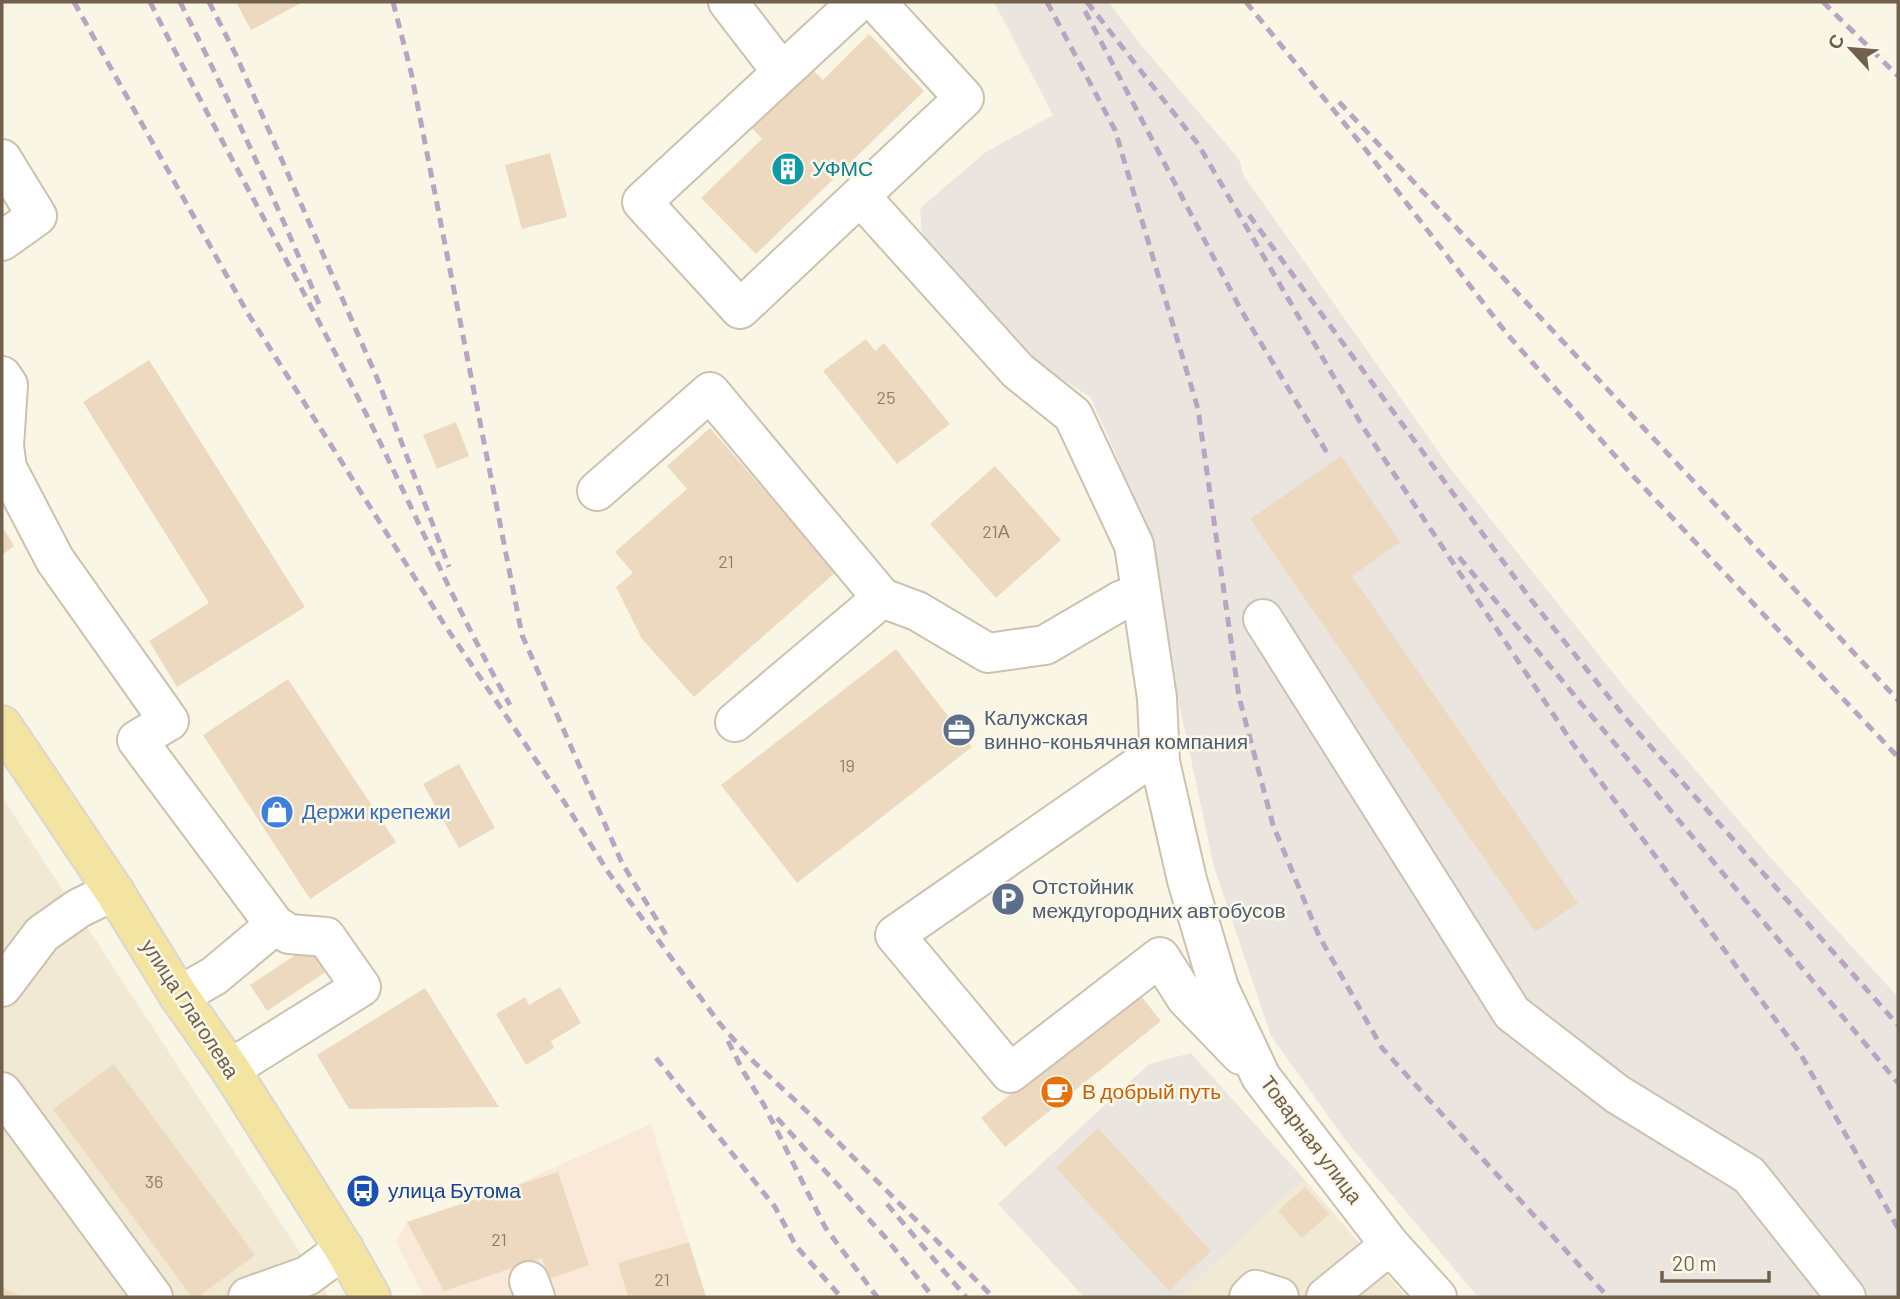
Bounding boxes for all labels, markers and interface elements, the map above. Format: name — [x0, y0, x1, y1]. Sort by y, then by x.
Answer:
north arrow — [1816, 14, 1886, 84]
text: С — [1822, 30, 1849, 53]
building icon: УФМС — [769, 150, 807, 188]
place label: УФМС — [812, 155, 873, 180]
house number: 25 — [877, 386, 895, 408]
house number: 21А — [982, 520, 1010, 542]
house number: 21 — [718, 550, 734, 572]
place label: Калужская винно-коньячная компания — [984, 704, 1248, 753]
office icon: Калужская винно-коньячная компания — [940, 711, 978, 749]
house number: 19 — [839, 754, 855, 776]
shop icon: Держи крепежи — [258, 793, 296, 831]
place label: Держи крепежи — [302, 798, 451, 823]
place label: Отстойник междугородних автобусов — [1032, 873, 1286, 922]
parking icon: Отстойник междугородних автобусов — [989, 880, 1027, 918]
street label: улица Глаголева — [137, 934, 246, 1083]
street label: Товарная улица — [1256, 1070, 1369, 1208]
cafe icon: В добрый путь — [1038, 1073, 1076, 1111]
place label: В добрый путь — [1082, 1078, 1221, 1103]
house number: 36 — [145, 1170, 163, 1192]
bus stop icon: улица Бутома — [344, 1172, 382, 1210]
place label: улица Бутома — [388, 1177, 521, 1202]
house number: 21 — [491, 1228, 507, 1250]
scale bar — [1662, 1240, 1769, 1284]
text: 20 m — [1672, 1250, 1717, 1275]
house number: 21 — [654, 1268, 670, 1290]

